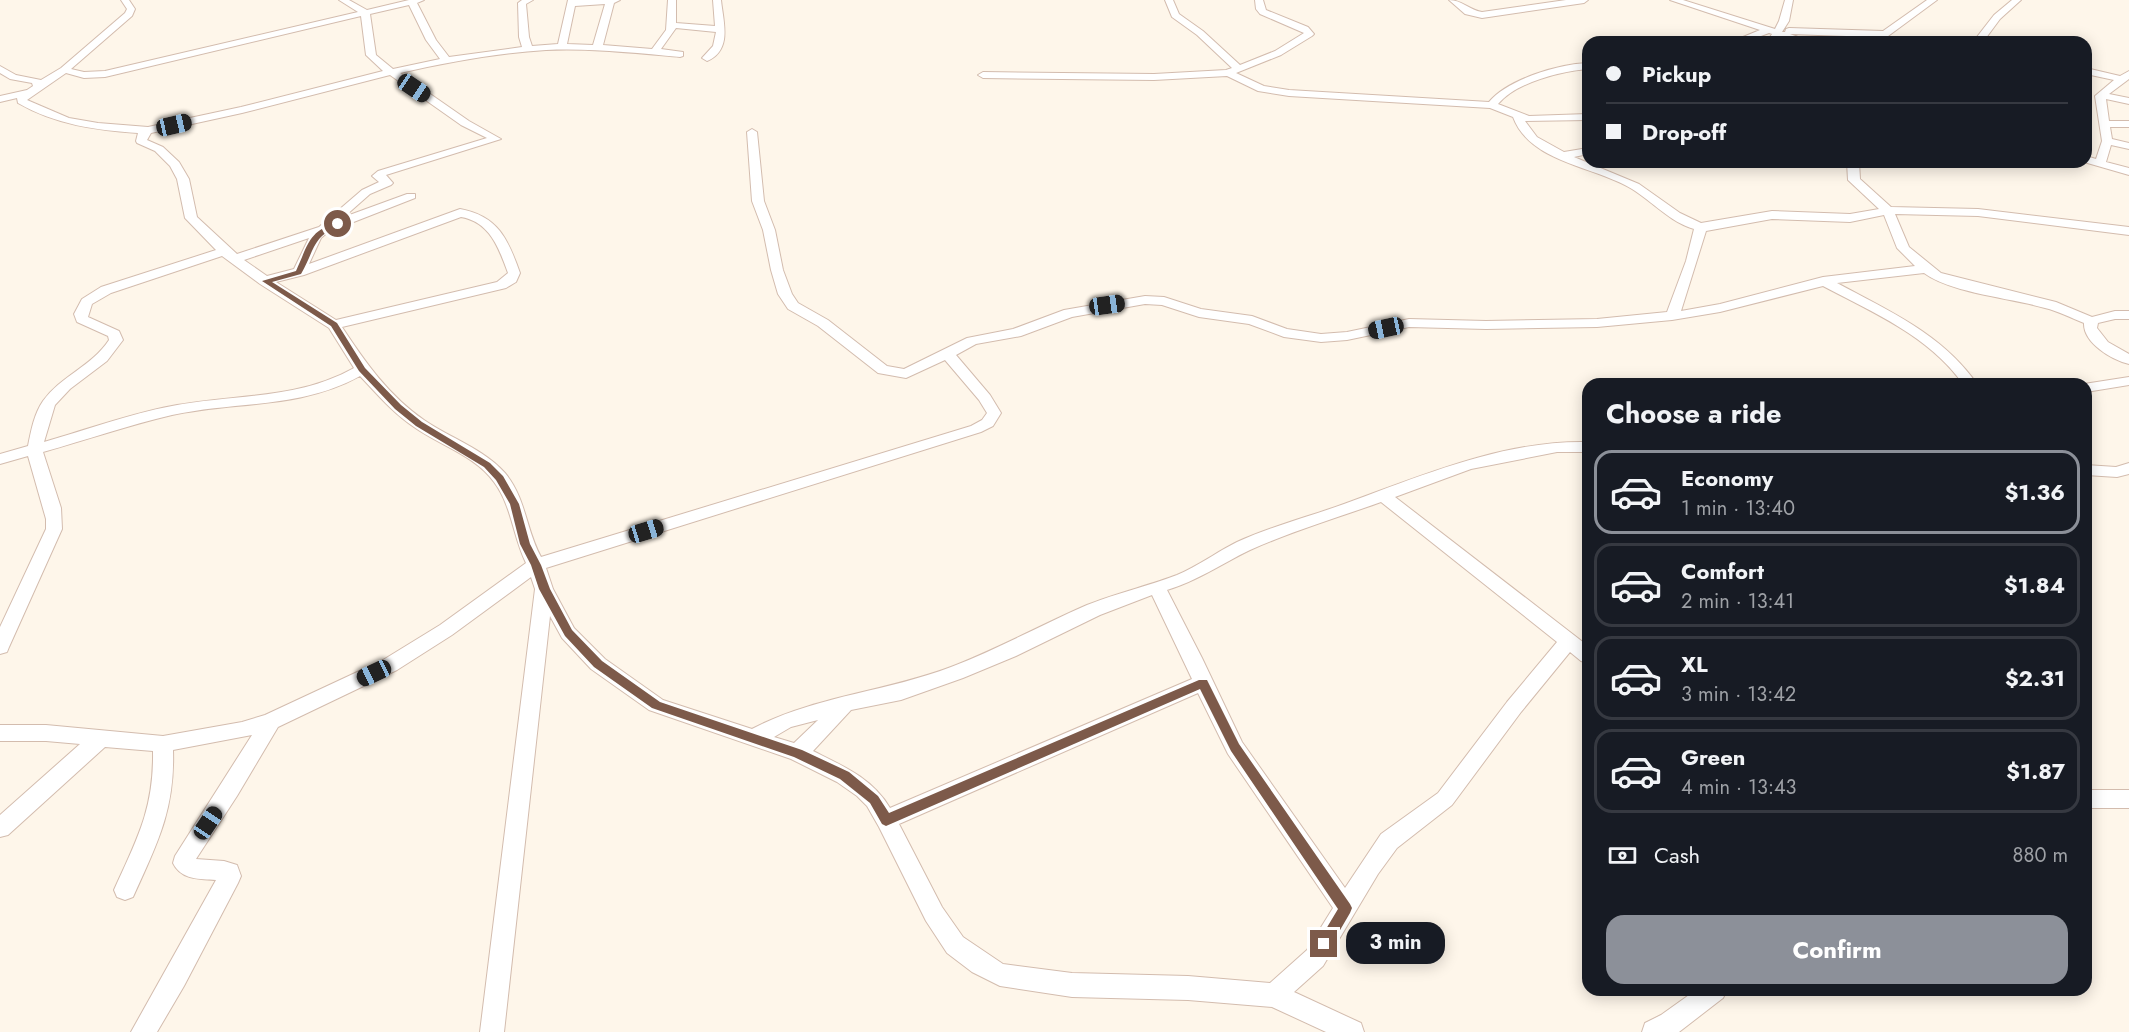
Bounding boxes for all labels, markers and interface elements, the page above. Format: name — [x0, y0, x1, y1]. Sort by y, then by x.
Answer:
text: Pickup — [1642, 58, 1711, 90]
car — [394, 70, 434, 106]
car — [154, 112, 194, 138]
text: Drop-off — [1642, 116, 1726, 148]
route start — [324, 210, 351, 237]
car — [1088, 294, 1126, 316]
car — [1367, 315, 1405, 341]
text: Choose a ride — [1606, 394, 1781, 433]
text: Economy — [1681, 462, 1773, 494]
icon: car — [1609, 465, 1663, 519]
text: $1.36 — [2005, 476, 2065, 508]
text: 1 min · 13:40 — [1681, 494, 1795, 523]
car — [626, 517, 666, 545]
text: Comfort — [1681, 555, 1764, 587]
icon: car — [1609, 558, 1663, 612]
text: $1.84 — [2004, 569, 2065, 601]
text: 2 min · 13:41 — [1681, 587, 1794, 616]
text: XL — [1681, 648, 1708, 680]
icon: car — [1609, 651, 1663, 705]
car — [354, 657, 394, 689]
text: $2.31 — [2005, 662, 2065, 694]
text: 3 min · 13:42 — [1681, 680, 1796, 709]
text: Green — [1681, 741, 1745, 773]
icon: car — [1609, 744, 1663, 798]
text: $1.87 — [2006, 755, 2065, 787]
text: 4 min · 13:43 — [1681, 773, 1796, 802]
car — [190, 803, 226, 843]
icon: cash — [1606, 839, 1639, 872]
text: Cash — [1654, 839, 1700, 871]
text: 880 m — [2013, 841, 2068, 870]
button: Confirm — [1606, 915, 2068, 984]
callout: 3 min — [1345, 923, 1444, 965]
text: 3 min — [1370, 928, 1421, 957]
route end — [1310, 930, 1337, 957]

